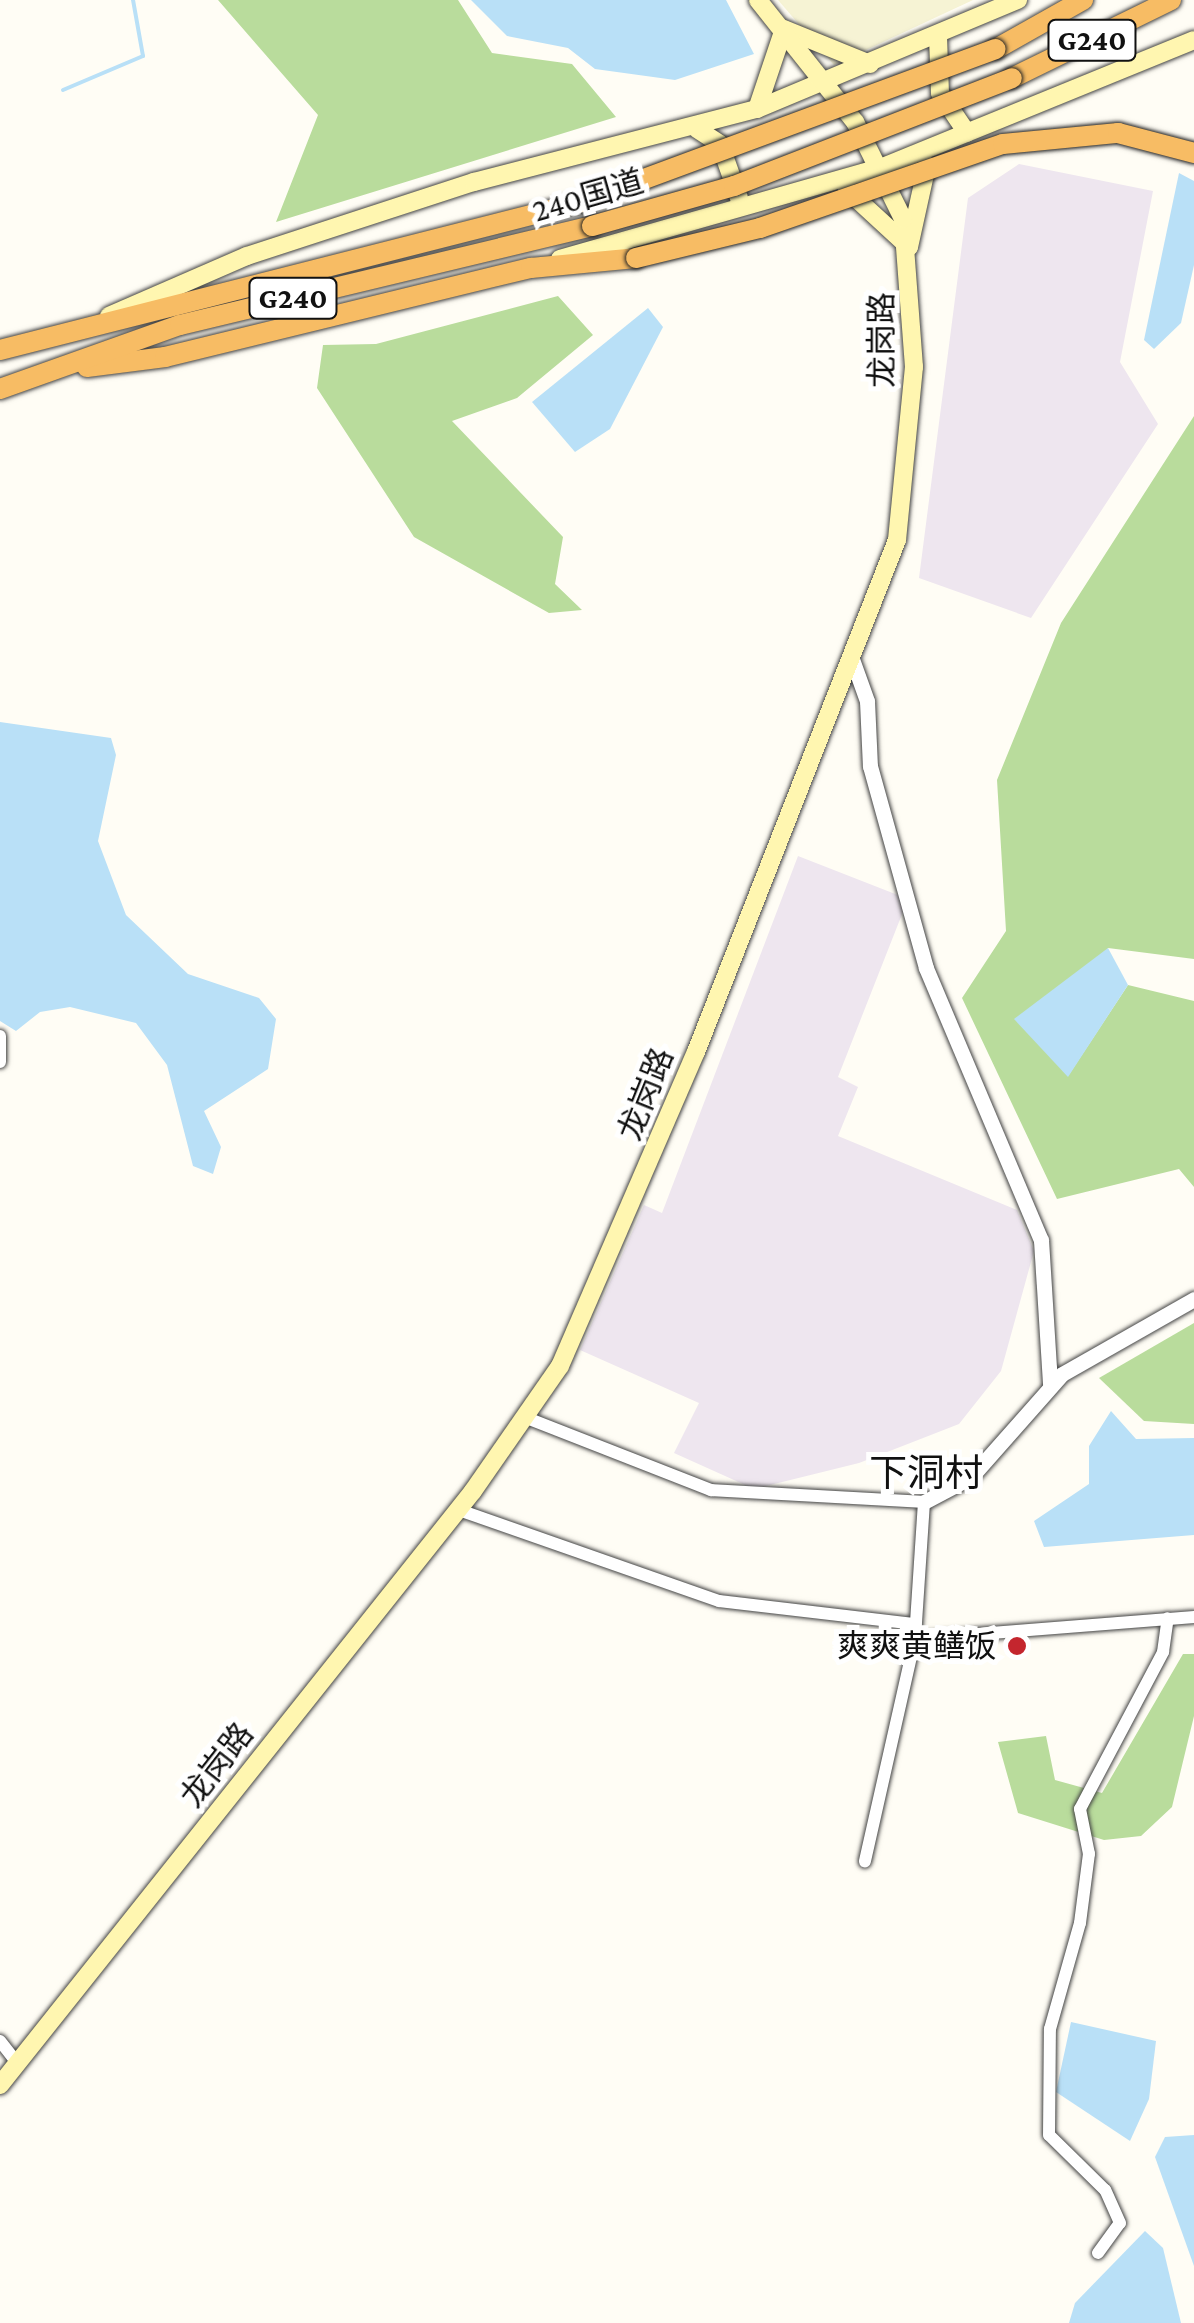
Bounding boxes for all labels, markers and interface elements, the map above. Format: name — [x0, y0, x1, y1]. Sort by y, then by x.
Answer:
road number: G240 — [1047, 15, 1137, 65]
street label: 240国道 — [528, 162, 648, 230]
road number: G240 — [248, 273, 338, 323]
street label: 龙岗路 — [863, 292, 901, 388]
street label: 龙岗路 — [610, 1042, 682, 1146]
district label: 下洞村 — [869, 1451, 983, 1497]
place label: 爽爽黄鳝饭 — [837, 1627, 997, 1665]
marker: 爽爽黄鳝饭 — [1006, 1635, 1028, 1657]
street label: 龙岗路 — [172, 1715, 262, 1815]

